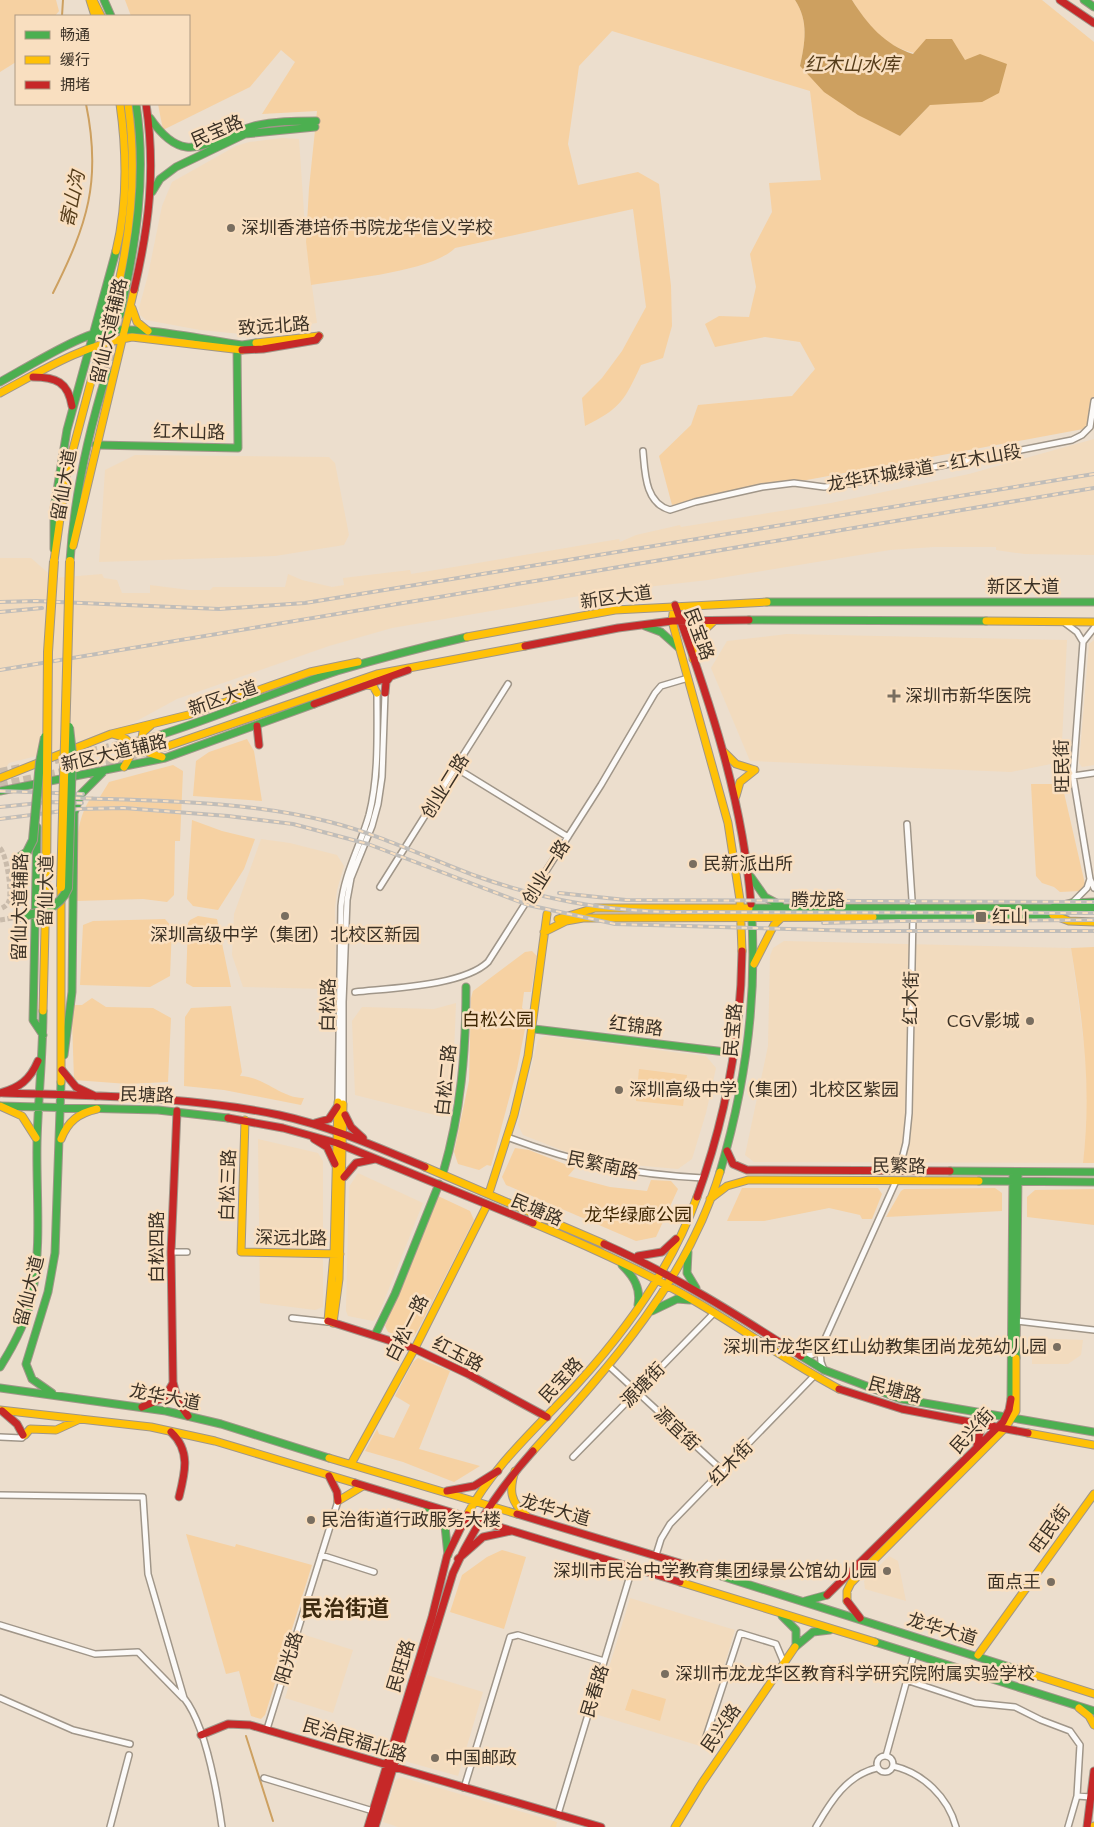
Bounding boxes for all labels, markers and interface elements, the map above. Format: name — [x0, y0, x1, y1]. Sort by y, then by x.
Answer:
legend — [15, 15, 190, 105]
text: 畅通 — [60, 25, 90, 44]
text: 缓行 — [60, 50, 90, 69]
water label: 红木山水库 — [804, 52, 902, 76]
text: 拥堵 — [60, 75, 90, 94]
street label: 民宝路 — [187, 109, 246, 152]
water label: 寄山沟 — [55, 167, 90, 229]
place label: 深圳香港培侨书院龙华信义学校 — [241, 216, 493, 239]
marker: 深圳香港培侨书院龙华信义学校 — [225, 222, 237, 234]
street label: 留仙大道辅路 — [85, 276, 132, 386]
street label: 致远北路 — [237, 312, 311, 339]
street label: 红木山路 — [153, 419, 225, 444]
street label: 龙华环城绿道 - 红木山段 — [825, 439, 1023, 496]
street label: 留仙大道 — [46, 447, 81, 522]
street label: 新区大道 — [987, 575, 1059, 598]
street label: 新区大道 — [579, 580, 653, 613]
street label: 民宝路 — [679, 605, 720, 663]
street label: 新区大道 — [185, 675, 261, 720]
place label: 深圳市新华医院 — [905, 684, 1031, 707]
marker: 深圳市新华医院 — [887, 689, 901, 703]
street label: 新区大道辅路 — [59, 729, 169, 776]
street label: 旺民街 — [1050, 739, 1073, 793]
street label: 创业二路 — [416, 749, 473, 822]
street label: 创业一路 — [517, 835, 574, 908]
place label: 民新派出所 — [703, 852, 793, 875]
street label: 留仙大道辅路 — [7, 853, 32, 961]
street label: 留仙大道 — [33, 855, 58, 927]
marker: 民新派出所 — [687, 858, 699, 870]
street label: 腾龙路 — [791, 888, 845, 911]
place label: 红山 — [992, 905, 1028, 928]
marker: 深圳高级中学（集团）北校区新园 — [279, 910, 291, 922]
marker: 红山 — [974, 910, 988, 924]
place label: 深圳高级中学（集团）北校区新园 — [150, 923, 420, 946]
street label: 红木街 — [899, 971, 922, 1025]
street label: 白松路 — [316, 978, 339, 1032]
street label: 民宝路 — [719, 1002, 746, 1058]
park label: 白松公园 — [462, 1008, 534, 1031]
place label: CGV影城 — [947, 1009, 1020, 1032]
street label: 红锦路 — [608, 1011, 664, 1040]
marker: CGV影城 — [1024, 1015, 1036, 1027]
street label: 白松二路 — [430, 1043, 461, 1117]
place label: 深圳高级中学（集团）北校区紫园 — [629, 1078, 899, 1101]
street label: 民塘路 — [120, 1082, 174, 1107]
marker: 深圳高级中学（集团）北校区紫园 — [613, 1084, 625, 1096]
street label: 民繁南路 — [565, 1146, 641, 1183]
street label: 白松三路 — [215, 1149, 240, 1221]
street label: 民繁路 — [872, 1154, 926, 1177]
street label: 民塘路 — [508, 1188, 567, 1231]
park label: 龙华绿廊公园 — [584, 1203, 692, 1226]
street label: 白松四路 — [145, 1211, 168, 1283]
street label: 深远北路 — [255, 1225, 327, 1250]
street label: 留仙大道 — [9, 1253, 48, 1329]
street label: 白松一路 — [380, 1290, 433, 1365]
street label: 红玉路 — [429, 1331, 488, 1376]
place label: 深圳市龙华区红山幼教集团尚龙苑幼儿园 — [723, 1335, 1047, 1358]
marker: 深圳市龙华区红山幼教集团尚龙苑幼儿园 — [1051, 1341, 1063, 1353]
street label: 民宝路 — [534, 1352, 587, 1407]
street label: 源塘街 — [616, 1357, 670, 1412]
street label: 民塘路 — [866, 1371, 924, 1408]
street label: 龙华大道 — [128, 1378, 203, 1415]
street label: 源宜街 — [650, 1402, 705, 1455]
street label: 民兴街 — [945, 1403, 998, 1458]
street label: 红木街 — [704, 1435, 758, 1490]
street label: 龙华大道 — [517, 1489, 593, 1530]
street label: 旺民街 — [1024, 1500, 1075, 1557]
place label: 民治街道行政服务大楼 — [321, 1508, 501, 1531]
marker: 民治街道行政服务大楼 — [305, 1514, 317, 1526]
place label: 深圳市民治中学教育集团绿景公馆幼儿园 — [553, 1559, 877, 1582]
marker: 深圳市民治中学教育集团绿景公馆幼儿园 — [881, 1565, 893, 1577]
place label: 面点王 — [987, 1570, 1041, 1593]
marker: 面点王 — [1045, 1576, 1057, 1588]
district label: 民治街道 — [301, 1594, 389, 1622]
street label: 龙华大道 — [904, 1607, 980, 1650]
street label: 阳光路 — [270, 1629, 307, 1687]
street label: 民旺路 — [382, 1637, 419, 1695]
street label: 民春路 — [576, 1662, 613, 1720]
place label: 深圳市龙龙华区教育科学研究院附属实验学校 — [675, 1662, 1035, 1685]
marker: 深圳市龙龙华区教育科学研究院附属实验学校 — [659, 1668, 671, 1680]
street label: 民兴路 — [696, 1699, 745, 1756]
street label: 民治民福北路 — [300, 1713, 410, 1766]
place label: 中国邮政 — [445, 1746, 517, 1769]
marker: 中国邮政 — [429, 1752, 441, 1764]

